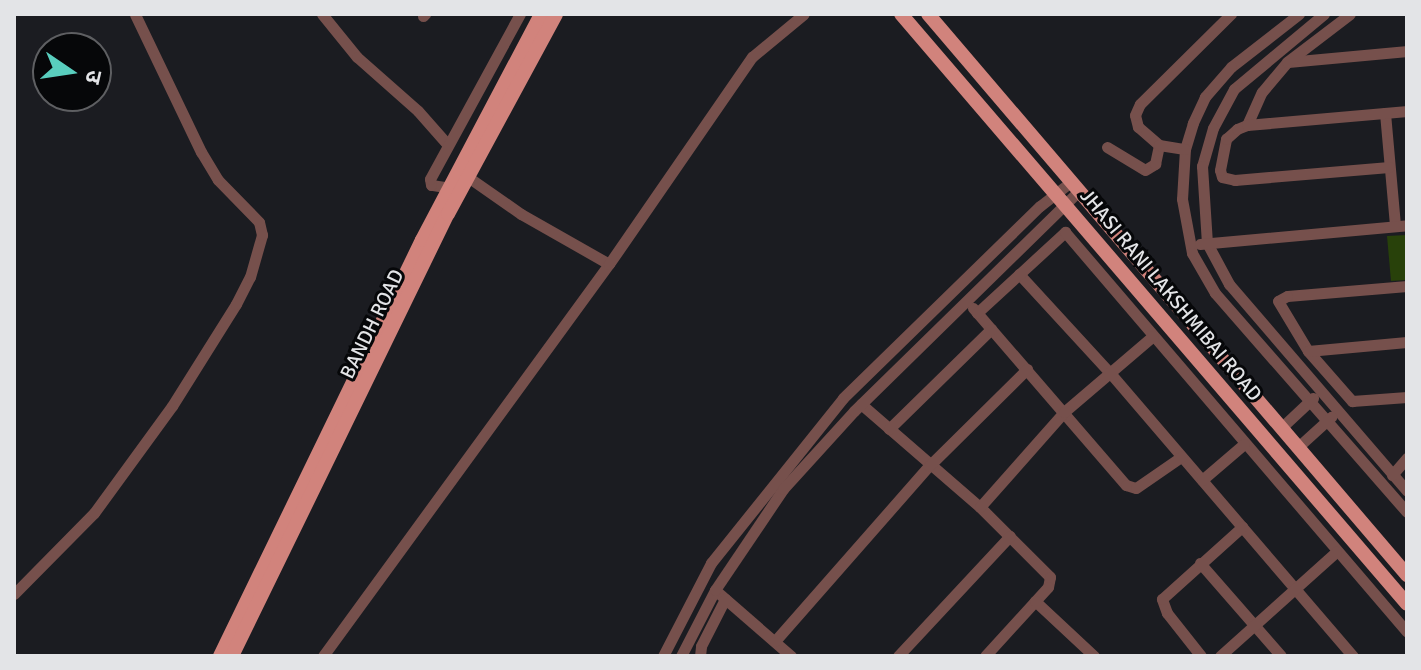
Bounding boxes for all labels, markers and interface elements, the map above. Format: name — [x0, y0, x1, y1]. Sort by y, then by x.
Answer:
north arrow — [32, 32, 112, 112]
text: उ — [79, 68, 109, 86]
street label: JHASI RANI LAKSHMIBAI ROAD — [1075, 184, 1267, 406]
street label: BANDH ROAD — [335, 265, 409, 383]

